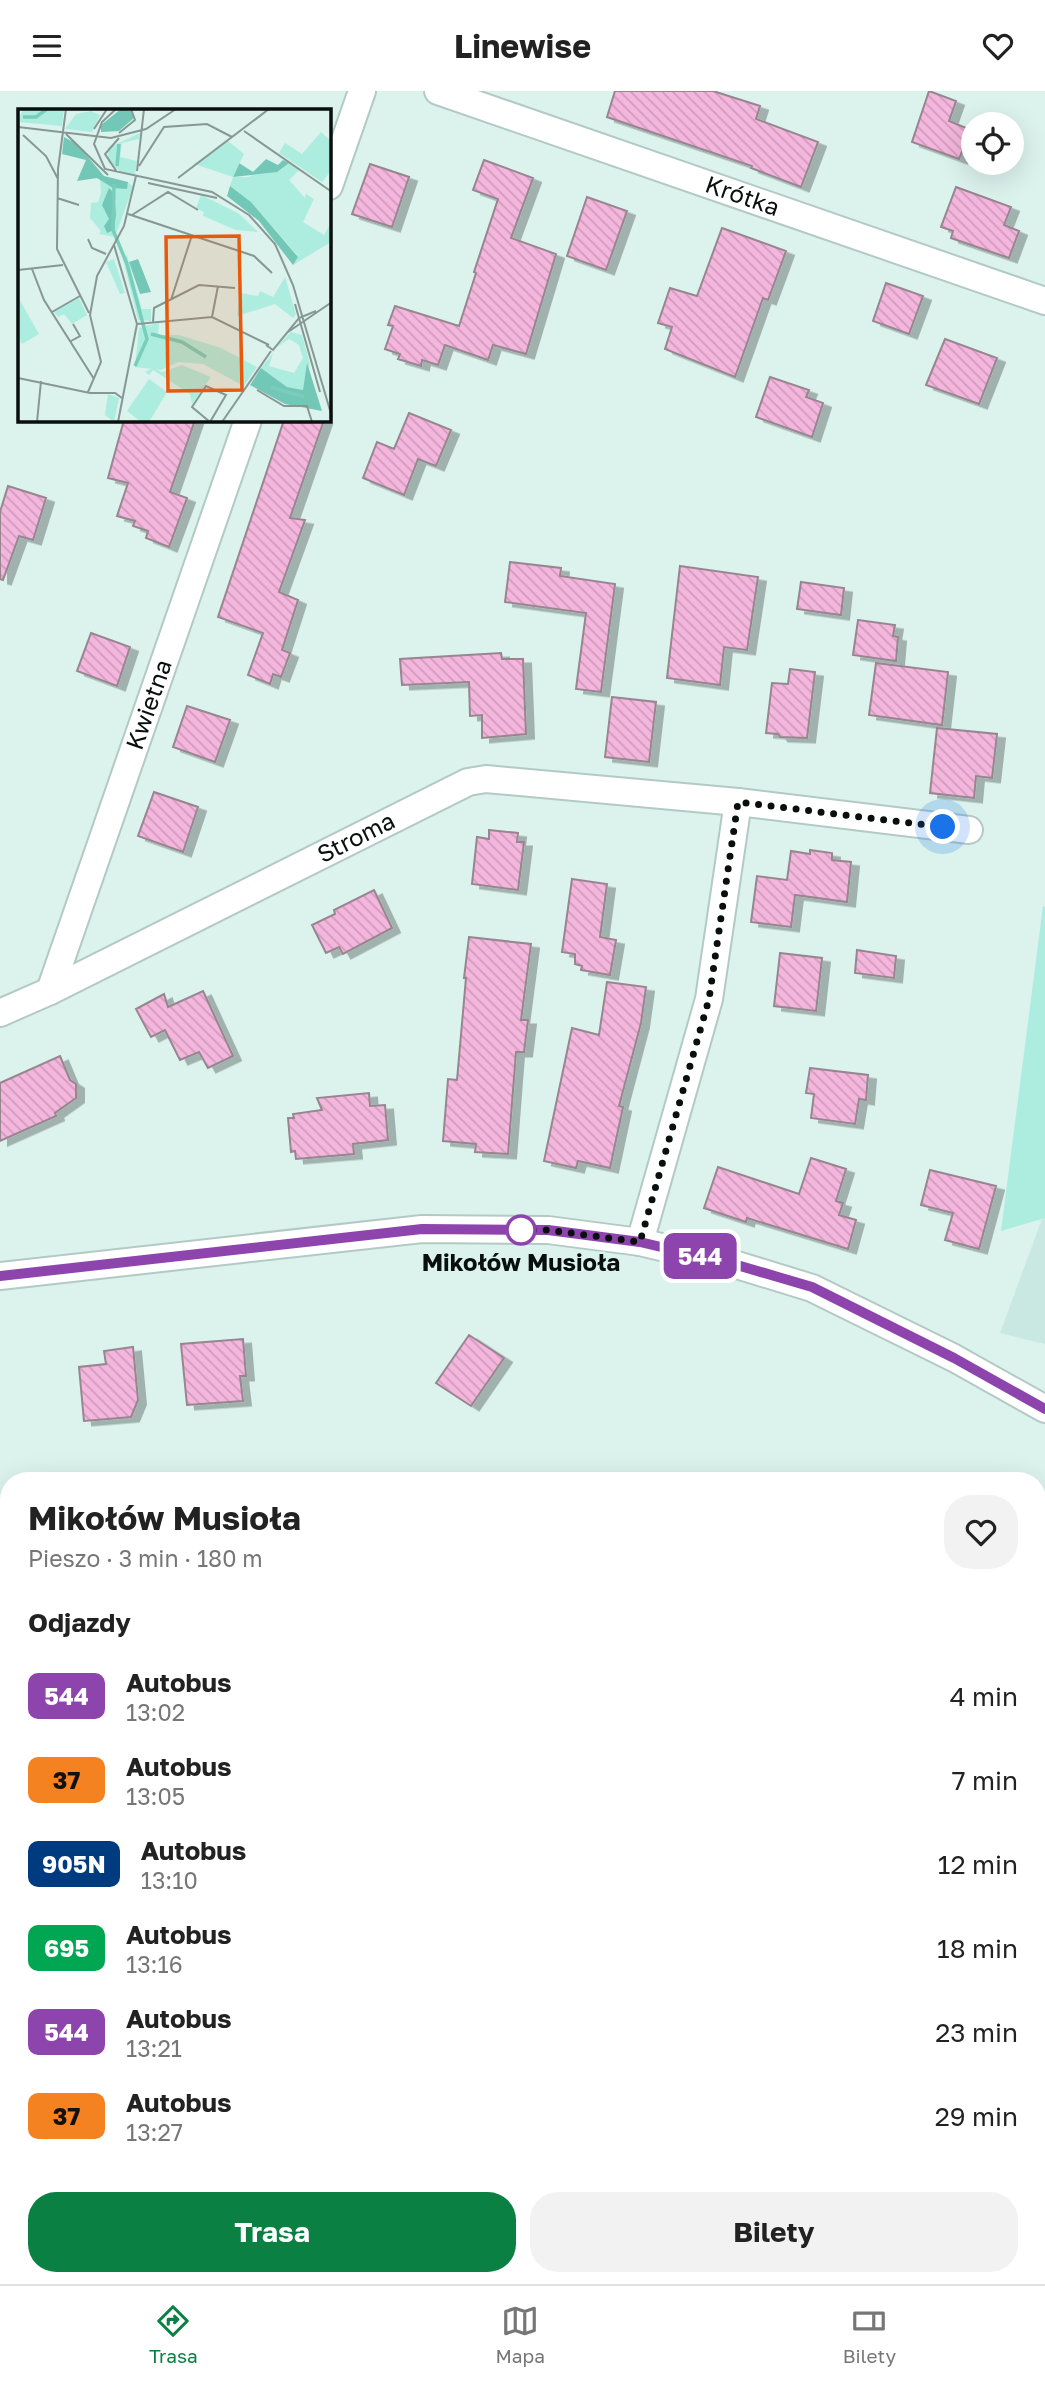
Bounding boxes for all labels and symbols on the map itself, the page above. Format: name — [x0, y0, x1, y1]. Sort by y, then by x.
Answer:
inset map — [18, 109, 331, 422]
street label: Krótka — [702, 169, 784, 221]
street label: Kwietna — [119, 655, 177, 753]
street label: Stroma — [312, 805, 399, 868]
your location — [925, 809, 960, 844]
marker: Mikołów Musioła — [506, 1215, 536, 1245]
line badge: 544 — [660, 1233, 740, 1279]
place label: Mikołów Musioła — [422, 1247, 620, 1276]

